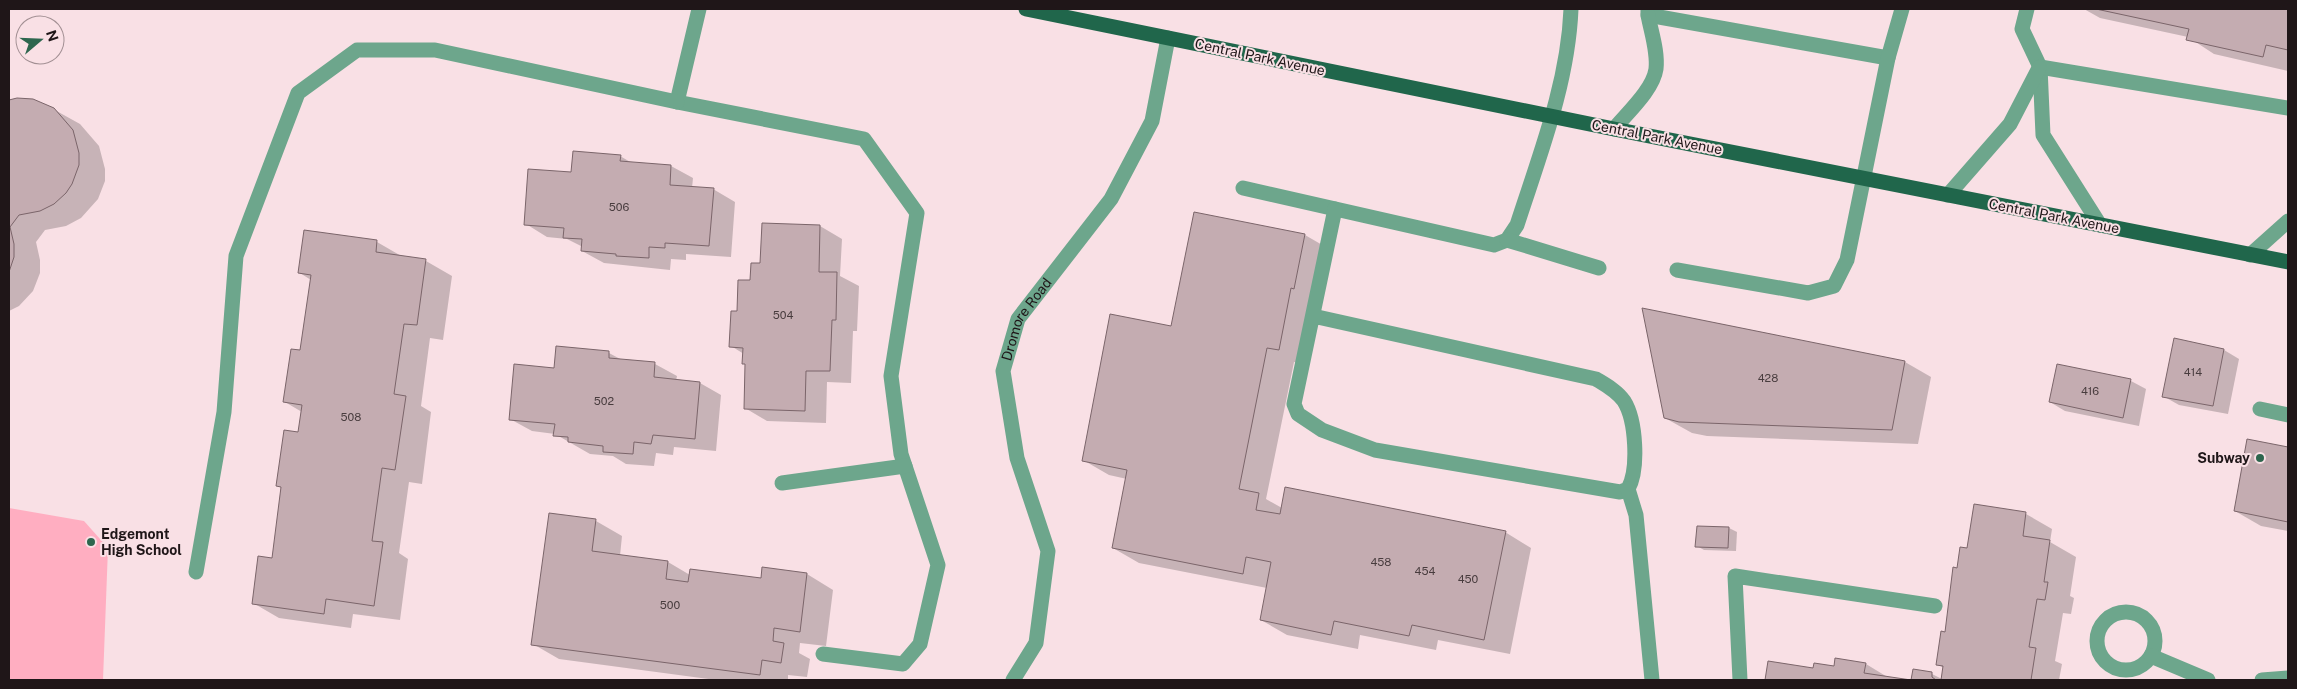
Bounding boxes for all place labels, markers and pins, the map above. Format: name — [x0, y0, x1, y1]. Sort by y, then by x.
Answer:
place label: Subway — [2197, 450, 2250, 466]
marker: Subway — [2254, 452, 2266, 464]
place label: Edgemont High School — [101, 526, 182, 558]
marker: Edgemont High School — [85, 536, 97, 548]

